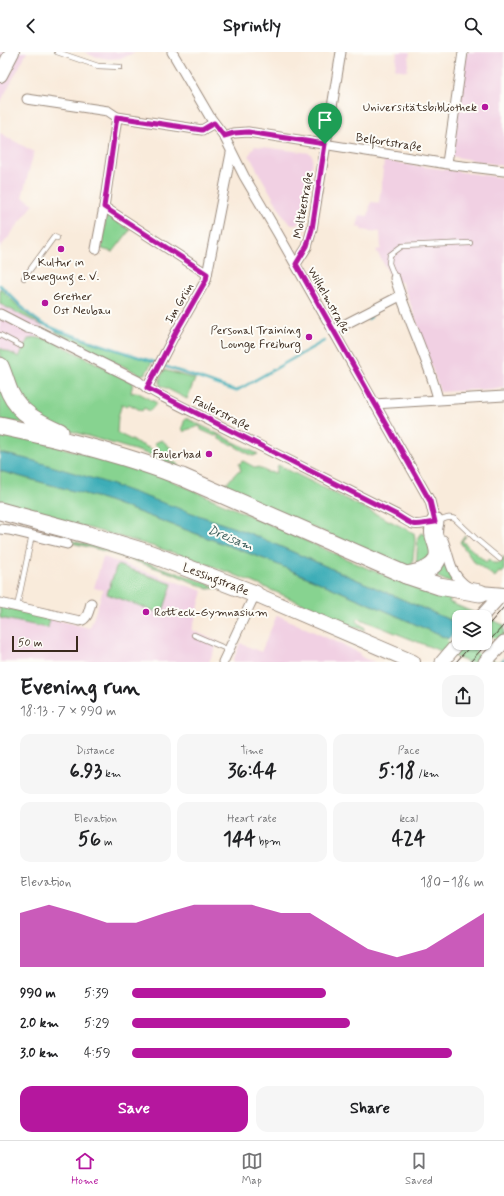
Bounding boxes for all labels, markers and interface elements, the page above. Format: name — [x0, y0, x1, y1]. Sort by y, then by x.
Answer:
text: Sprintly — [223, 14, 281, 38]
icon: back — [20, 15, 42, 37]
icon: search — [462, 15, 484, 37]
place label: Universitätsbibliothek — [363, 100, 477, 116]
marker: Universitätsbibliothek — [480, 102, 490, 112]
pin — [308, 103, 342, 144]
icon: arrive — [314, 109, 336, 131]
street label: Belfortstraße — [354, 130, 423, 157]
street label: Moltkestraße — [290, 170, 318, 240]
marker: Kultur in Bewegung e. V. — [56, 244, 66, 254]
place label: Kultur in Bewegung e. V. — [23, 255, 99, 286]
street label: Wilhelmstraße — [303, 264, 353, 337]
street label: Im Grün — [162, 280, 198, 327]
place label: Grether Ost Neubau — [53, 289, 111, 319]
marker: Grether Ost Neubau — [40, 298, 50, 308]
place label: Personal Training Lounge Freiburg — [210, 323, 301, 353]
marker: Personal Training Lounge Freiburg — [304, 332, 314, 342]
street label: Faulerstraße — [190, 393, 253, 435]
place label: Faulerbad — [152, 447, 201, 463]
marker: Faulerbad — [204, 449, 214, 459]
water label: Dreisam — [205, 522, 256, 555]
street label: Lessingstraße — [180, 560, 251, 601]
place label: Rotteck-Gymnasium — [154, 605, 268, 621]
marker: Rotteck-Gymnasium — [141, 607, 151, 617]
map controls — [452, 610, 492, 650]
button: layers — [452, 610, 492, 650]
scale bar — [12, 634, 78, 653]
text: 50 m — [18, 636, 43, 650]
text: Evening run — [20, 674, 140, 702]
button: share — [442, 675, 484, 717]
text: 18:13 · 7 × 990 m — [20, 703, 116, 720]
text: Distance — [76, 744, 115, 758]
text: Time — [240, 744, 264, 758]
text: Pace — [398, 744, 420, 758]
text: 6.93 — [69, 758, 102, 785]
text: 36:44 — [227, 758, 277, 785]
text: 5:18 — [378, 758, 415, 785]
text: km — [102, 767, 121, 781]
text: /km — [415, 767, 439, 781]
text: Elevation — [74, 812, 117, 826]
text: Heart rate — [227, 812, 277, 826]
text: kcal — [399, 812, 418, 826]
text: 56 — [78, 826, 101, 853]
text: 144 — [223, 826, 256, 853]
text: 424 — [392, 826, 426, 853]
text: m — [101, 835, 113, 849]
text: bpm — [256, 835, 281, 849]
text: Elevation — [20, 874, 71, 891]
text: 180–186 m — [420, 874, 484, 891]
text: 990 m — [20, 985, 56, 1002]
text: 5:39 — [84, 985, 109, 1002]
text: 2.0 km — [20, 1015, 59, 1032]
text: 5:29 — [84, 1015, 109, 1032]
text: 3.0 km — [20, 1045, 58, 1062]
text: 4:59 — [84, 1045, 111, 1062]
button: Save — [20, 1086, 248, 1132]
button: Share — [256, 1086, 484, 1132]
tab: Home — [71, 1150, 98, 1188]
tab: Map — [241, 1150, 263, 1188]
tab: Saved — [405, 1150, 433, 1188]

